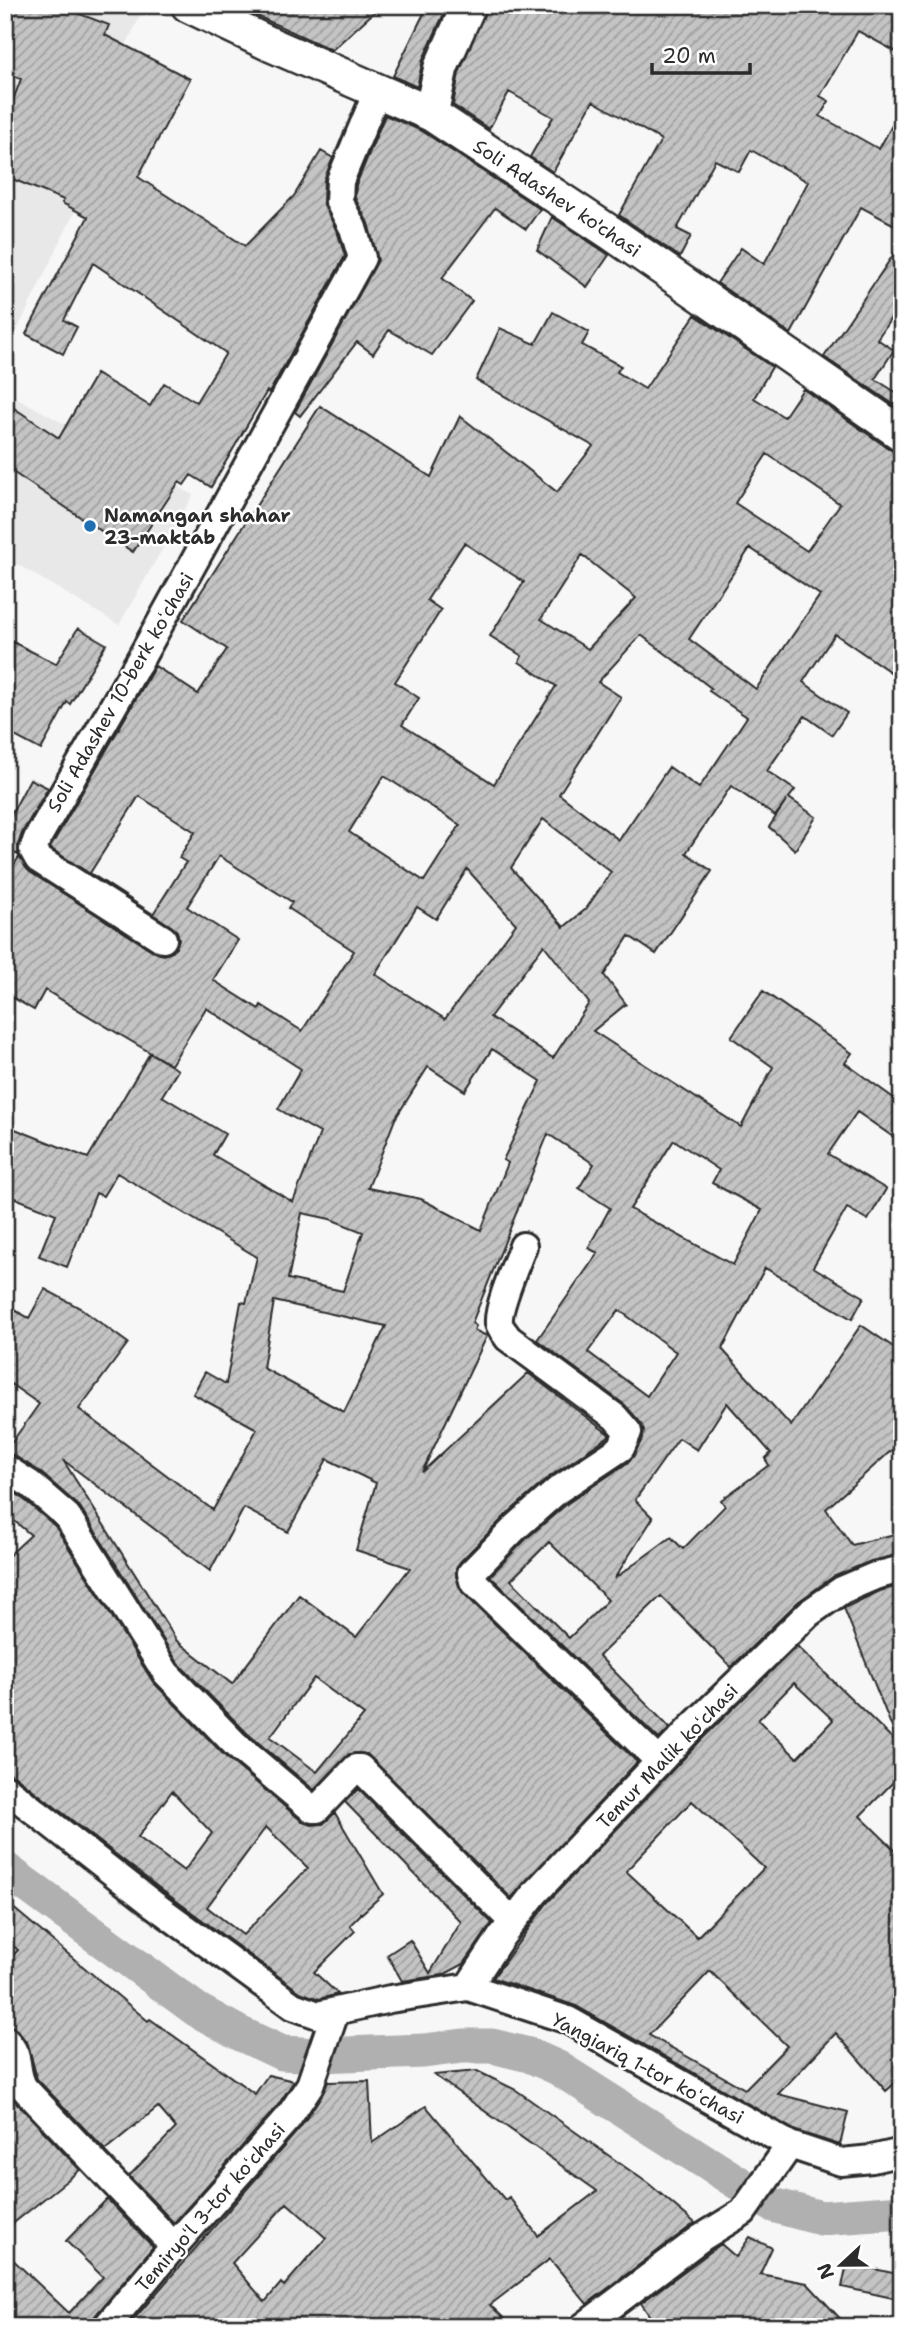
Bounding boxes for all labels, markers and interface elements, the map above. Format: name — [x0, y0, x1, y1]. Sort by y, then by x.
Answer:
scale bar — [652, 32, 750, 76]
text: 20 m — [662, 42, 716, 70]
street label: Soli Adashev ko'chasi — [469, 134, 646, 263]
place label: Namangan shahar 23-maktab — [104, 503, 291, 550]
marker: Namangan shahar 23-maktab — [82, 518, 98, 534]
street label: Soli Adashev 10-berk koʻchasi — [41, 568, 199, 817]
street label: Temur Malik koʻchasi — [591, 1678, 743, 1835]
street label: Yangiariq 1-tor koʻchasi — [547, 2007, 748, 2130]
street label: Temiryoʻl 3-tor koʻchasi — [130, 2117, 291, 2297]
north arrow — [806, 2230, 876, 2300]
text: N — [811, 2260, 840, 2283]

